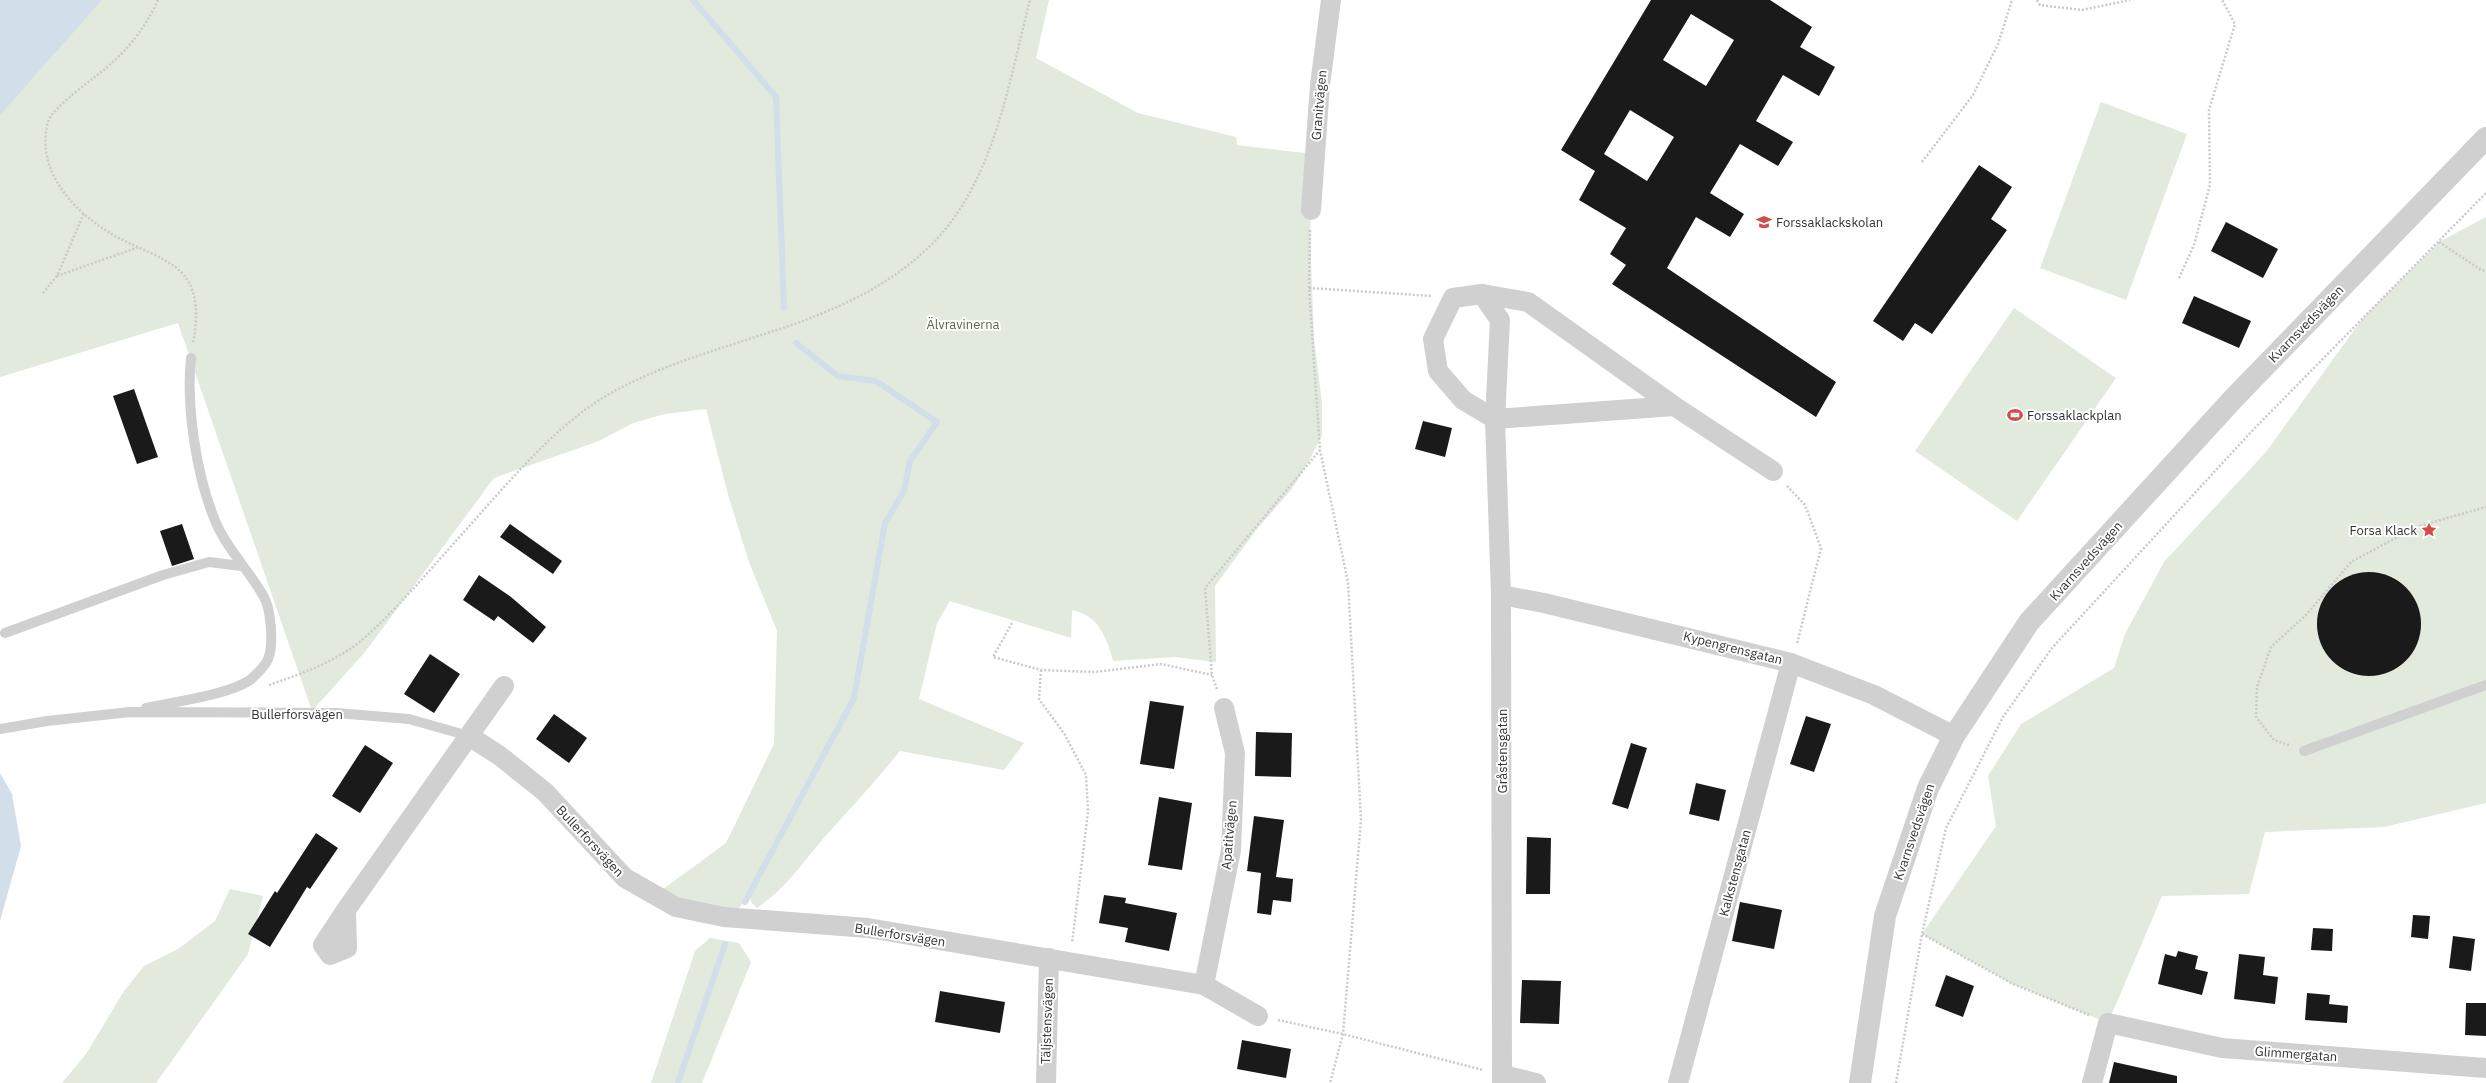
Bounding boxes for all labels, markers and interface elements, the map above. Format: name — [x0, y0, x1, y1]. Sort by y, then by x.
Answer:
street label: Granitvägen — [1307, 69, 1331, 141]
school or university icon: Forssaklackskolan — [1755, 213, 1773, 231]
place label: Forssaklackskolan — [1776, 214, 1883, 231]
street label: Kvarnsvedsvägen — [2265, 282, 2347, 366]
park label: Älvravinerna — [927, 316, 1000, 333]
sports icon: Forssaklackplan — [2006, 406, 2024, 424]
place label: Forssaklackplan — [2027, 407, 2122, 424]
street label: Kvarnsvedsvägen — [2046, 518, 2126, 604]
place icon: Forsa Klack — [2420, 521, 2438, 539]
place label: Forsa Klack — [2350, 522, 2417, 539]
street label: Kypengrensgatan — [1682, 627, 1784, 669]
street label: Bullerforsvägen — [251, 706, 343, 723]
street label: Gråstensgatan — [1494, 709, 1511, 793]
street label: Kvarnsvedsvägen — [1889, 781, 1939, 883]
street label: Apatitvägen — [1217, 800, 1241, 870]
street label: Bullerforsvägen — [552, 802, 628, 880]
street label: Kalkstensgatan — [1715, 828, 1755, 918]
street label: Bullerforsvägen — [853, 919, 947, 951]
street label: Täljstensvägen — [1037, 978, 1057, 1064]
street label: Glimmergatan — [2254, 1043, 2338, 1065]

